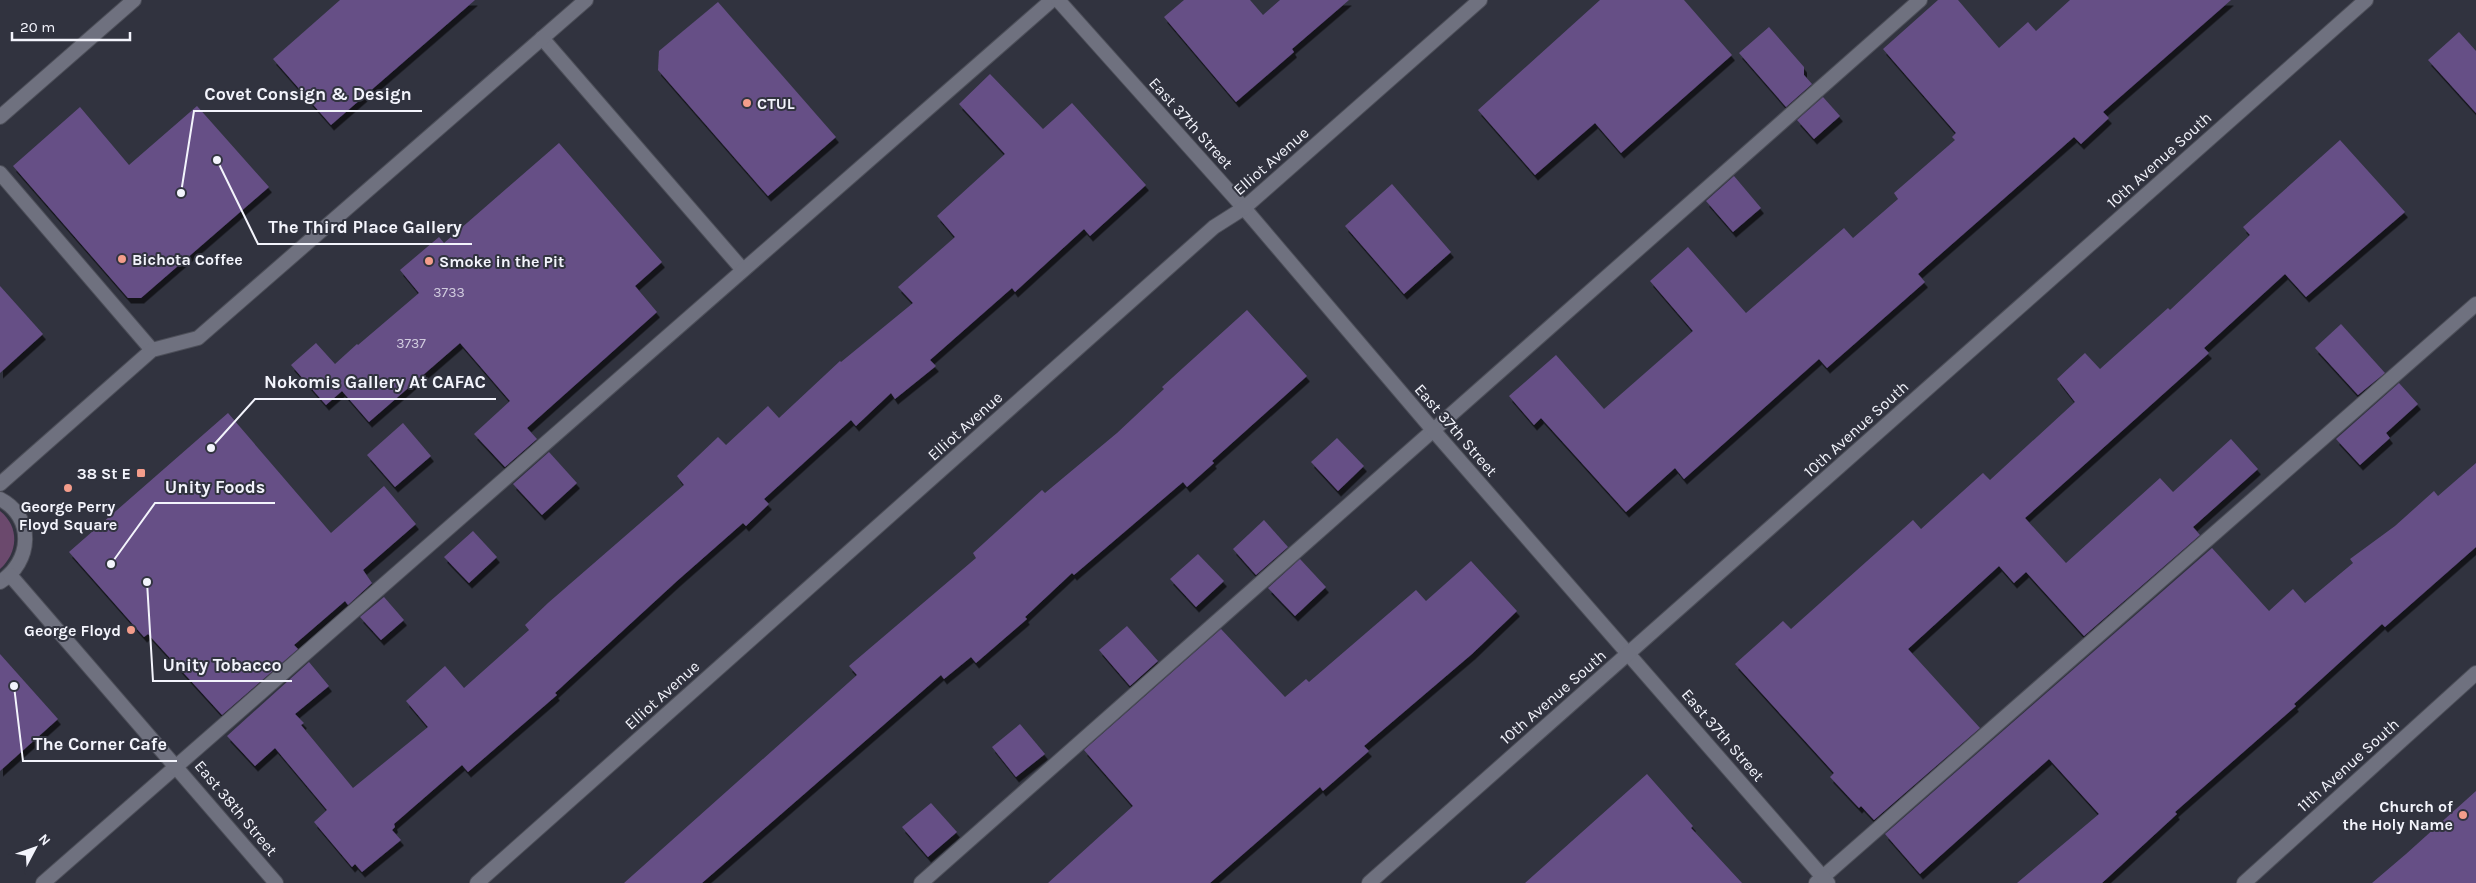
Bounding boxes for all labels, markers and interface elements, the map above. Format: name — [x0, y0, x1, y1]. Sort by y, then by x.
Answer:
scale bar — [12, 10, 130, 42]
text: 20 m — [20, 18, 55, 36]
street label: East 37th Street — [1145, 73, 1237, 173]
callout: Covet Consign & Design — [194, 78, 422, 111]
text: Covet Consign & Design — [204, 83, 412, 105]
place label: CTUL — [757, 94, 795, 113]
marker: CTUL — [741, 97, 753, 109]
street label: 10th Avenue South — [2103, 108, 2215, 212]
street label: Elliot Avenue — [1229, 123, 1313, 199]
callout: The Third Place Gallery — [258, 211, 472, 244]
text: The Third Place Gallery — [268, 216, 462, 238]
place label: Bichota Coffee — [132, 250, 243, 269]
place label: Smoke in the Pit — [439, 252, 564, 271]
marker: Bichota Coffee — [116, 253, 128, 265]
marker: Smoke in the Pit — [423, 255, 435, 267]
house number: 3733 — [433, 284, 465, 301]
house number: 3737 — [396, 335, 426, 352]
callout: Nokomis Gallery At CAFAC — [255, 366, 496, 399]
text: Nokomis Gallery At CAFAC — [264, 371, 486, 393]
street label: 10th Avenue South — [1800, 377, 1912, 481]
street label: East 37th Street — [1411, 380, 1501, 480]
street label: Elliot Avenue — [924, 388, 1006, 464]
place label: 38 St E — [77, 464, 131, 483]
marker: 38 St E — [135, 467, 147, 479]
callout: Unity Foods — [155, 470, 275, 503]
text: Unity Foods — [165, 476, 265, 498]
marker: George Perry Floyd Square — [62, 482, 74, 494]
place label: George Perry Floyd Square — [19, 497, 117, 534]
place label: George Floyd — [24, 621, 121, 640]
marker: George Floyd — [125, 624, 137, 636]
street label: 10th Avenue South — [1496, 646, 1610, 748]
callout: Unity Tobacco — [153, 648, 292, 681]
text: Unity Tobacco — [162, 654, 282, 676]
street label: Elliot Avenue — [621, 657, 703, 733]
street label: East 37th Street — [1678, 685, 1768, 785]
street label: 11th Avenue South — [2293, 714, 2403, 816]
callout: The Corner Cafe — [23, 728, 177, 761]
text: The Corner Cafe — [33, 733, 167, 755]
street label: East 38th Street — [191, 756, 281, 860]
place label: Church of the Holy Name — [2342, 797, 2453, 834]
marker: Church of the Holy Name — [2457, 809, 2469, 821]
north arrow — [10, 823, 60, 873]
text: N — [35, 830, 54, 849]

